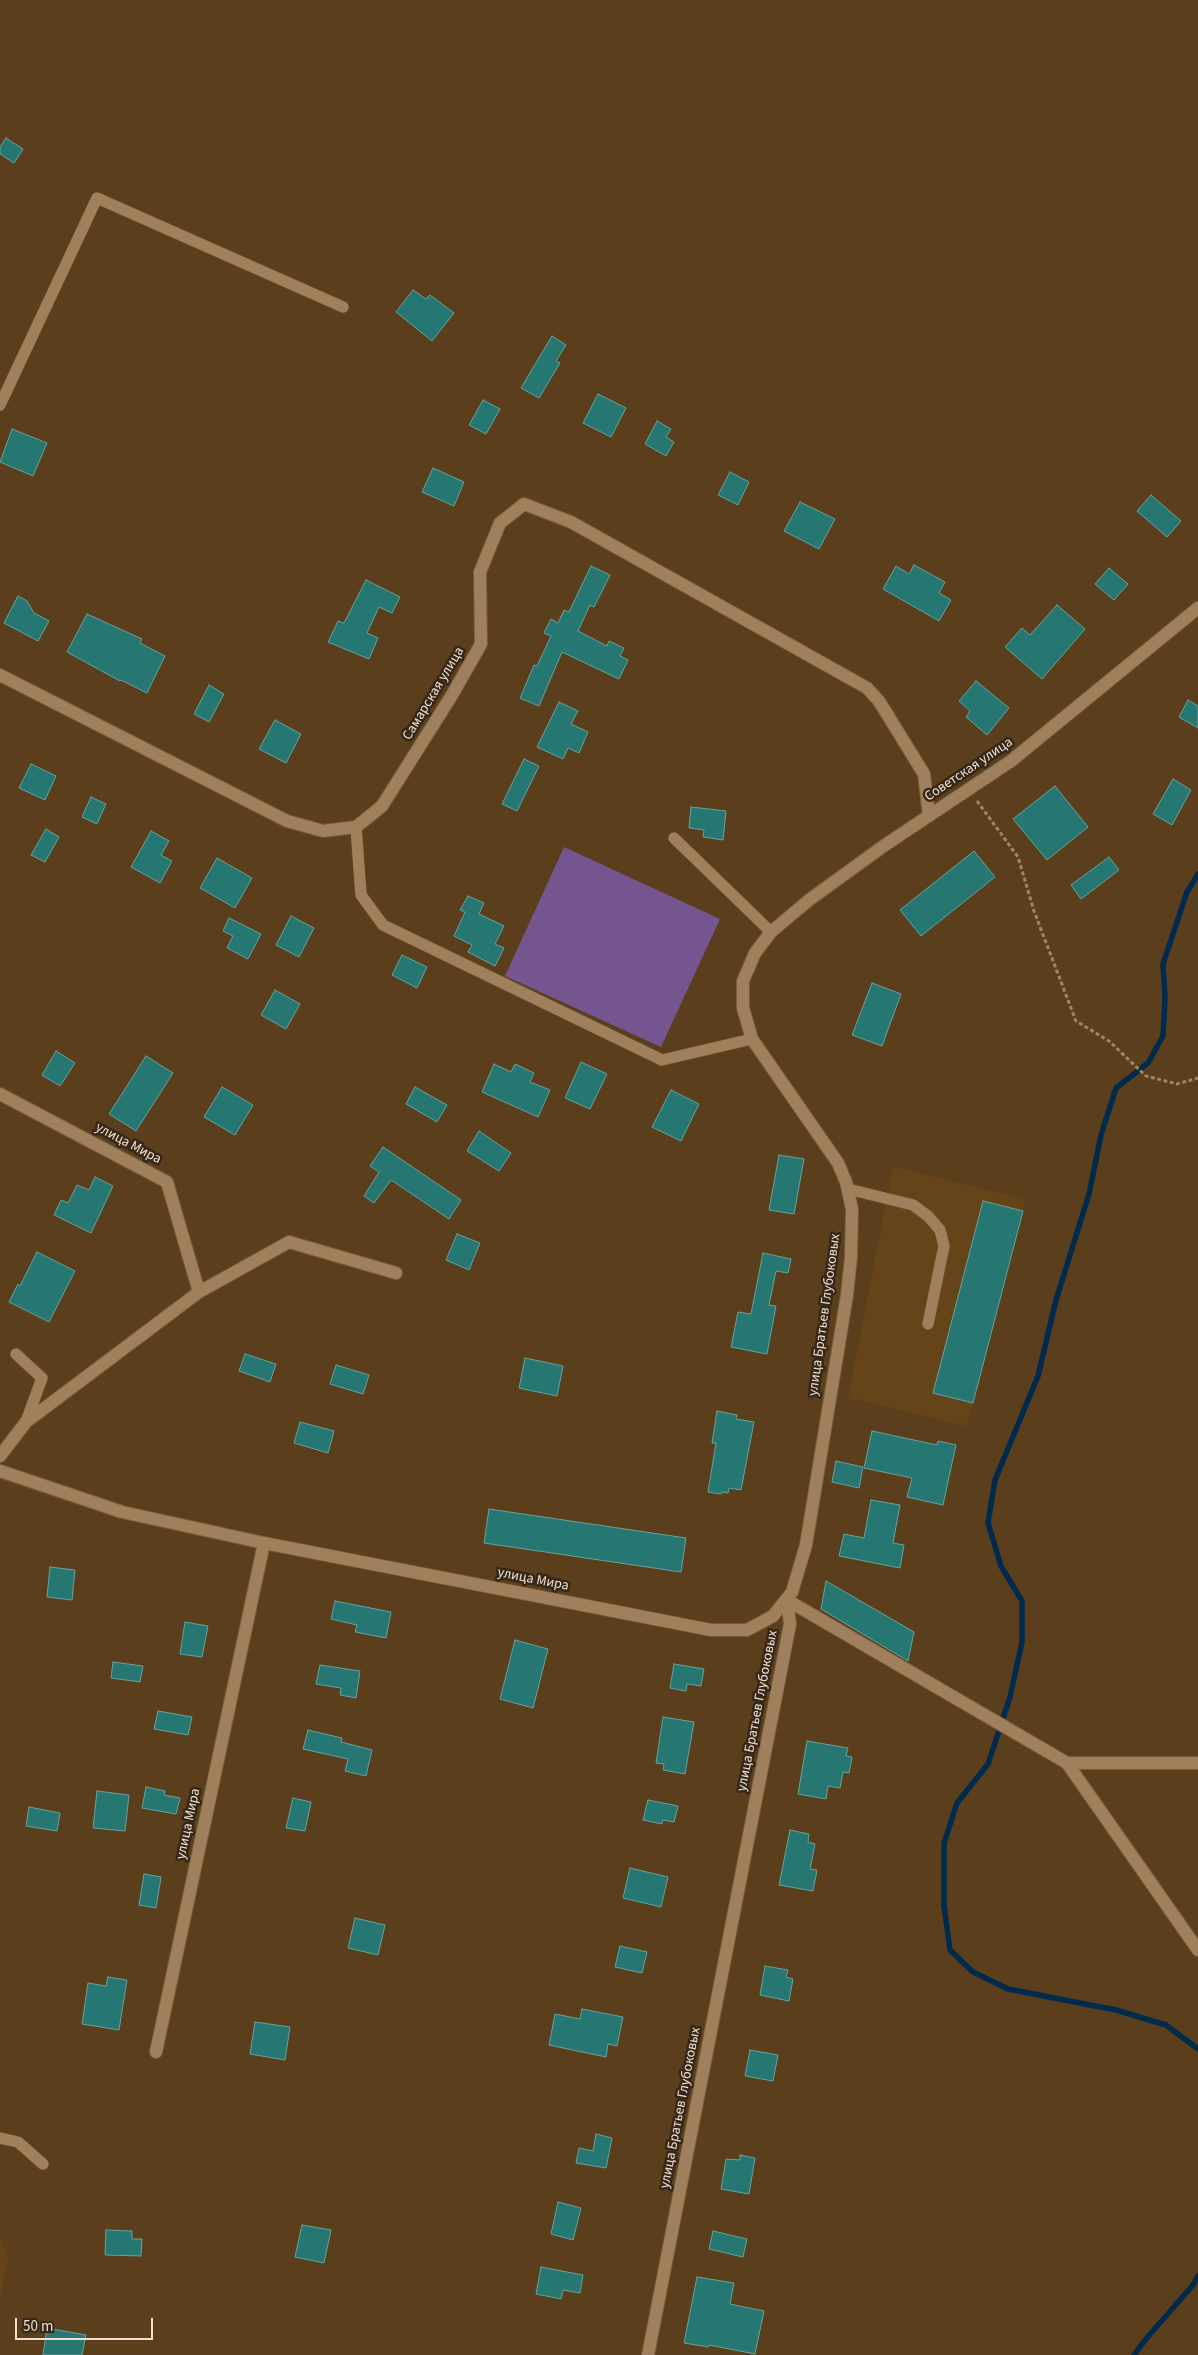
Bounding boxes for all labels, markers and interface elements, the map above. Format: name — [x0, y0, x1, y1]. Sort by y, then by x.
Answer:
street label: Самарская улица — [400, 644, 468, 744]
street label: Советская улица — [922, 734, 1016, 806]
street label: улица Мира — [92, 1120, 164, 1168]
street label: улица Братьев Глубоковых — [805, 1233, 845, 1397]
street label: улица Мира — [496, 1565, 570, 1595]
street label: улица Братьев Глубоковых — [734, 1629, 782, 1793]
street label: улица Мира — [173, 1787, 205, 1861]
street label: улица Братьев Глубоковых — [657, 2026, 705, 2190]
scale bar — [18, 2308, 155, 2340]
text: 50 m — [23, 2316, 53, 2337]

